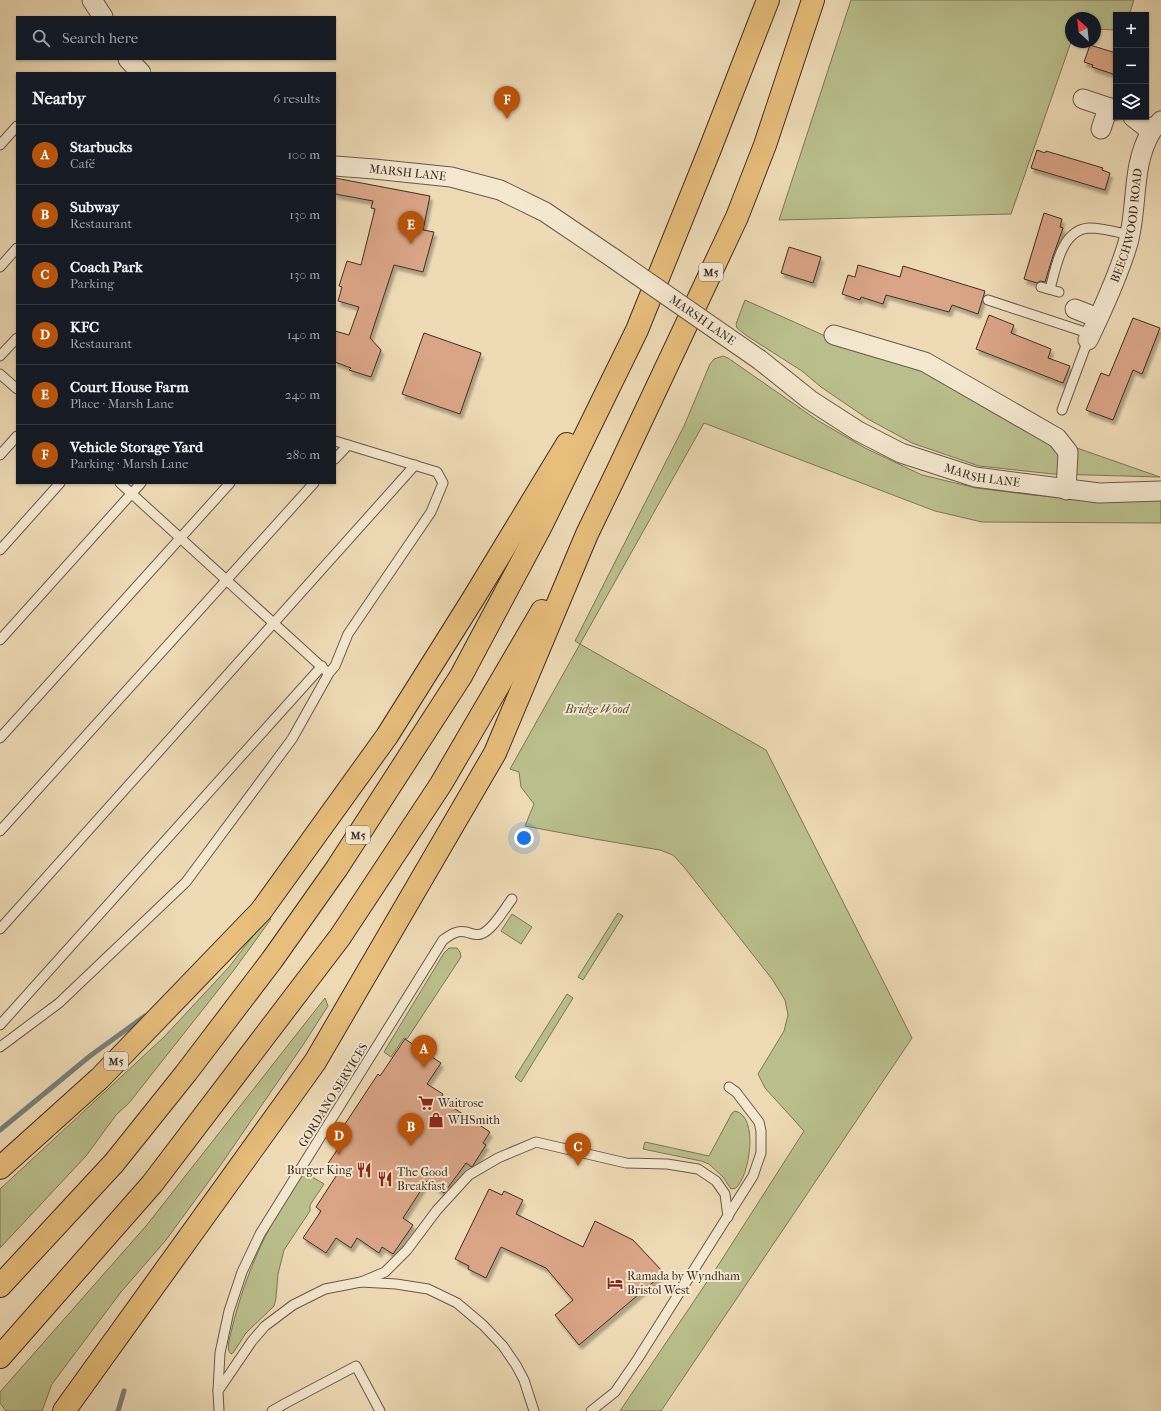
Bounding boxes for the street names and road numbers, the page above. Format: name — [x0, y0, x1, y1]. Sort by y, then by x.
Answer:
street label: MARSH LANE — [368, 162, 447, 183]
street label: BEECHWOOD ROAD — [1108, 167, 1145, 285]
road number: M5 — [699, 263, 723, 281]
street label: MARSH LANE — [667, 292, 738, 348]
street label: MARSH LANE — [942, 460, 1021, 490]
road number: M5 — [346, 826, 370, 844]
street label: GORDANO SERVICES — [295, 1040, 371, 1150]
road number: M5 — [104, 1052, 128, 1070]

